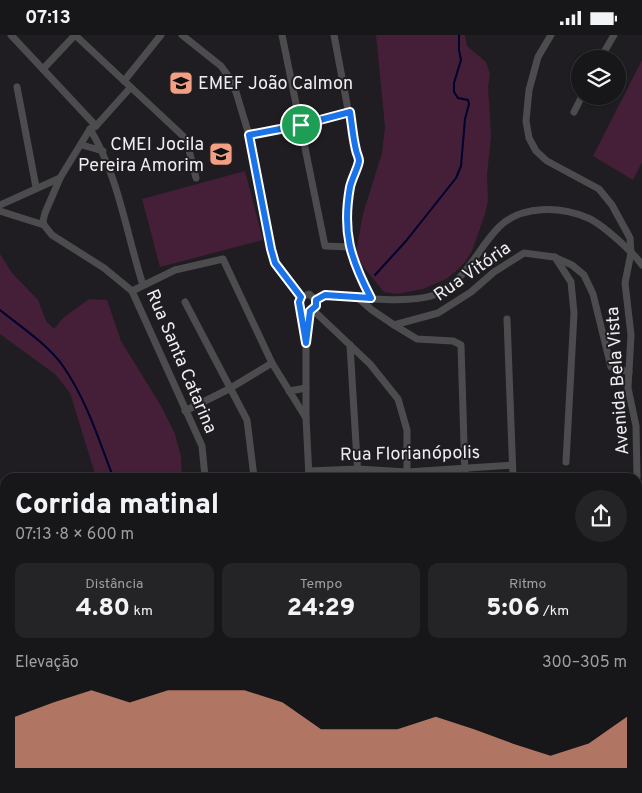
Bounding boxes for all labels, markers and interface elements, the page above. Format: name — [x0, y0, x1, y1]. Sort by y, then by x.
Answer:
text: 07:13 — [25, 6, 71, 30]
map controls — [571, 50, 626, 105]
button: layers — [571, 50, 626, 105]
school or university icon: EMEF João Calmon — [168, 70, 194, 96]
place label: EMEF João Calmon — [198, 73, 353, 96]
pin — [280, 104, 322, 146]
icon: arrive — [287, 111, 315, 139]
place label: CMEI Jocila Pereira Amorim — [78, 134, 204, 178]
school or university icon: CMEI Jocila Pereira Amorim — [208, 141, 234, 167]
street label: Rua Vitória — [430, 237, 516, 307]
street label: Rua Santa Catarina — [140, 286, 221, 437]
street label: Avenida Bela Vista — [602, 306, 635, 456]
street label: Rua Florianópolis — [340, 442, 480, 467]
text: Corrida matinal — [15, 488, 219, 524]
button: share — [575, 490, 627, 542]
text: 07:13 · 8 × 600 m — [15, 525, 134, 545]
text: Distância — [85, 576, 143, 593]
text: Tempo — [300, 576, 342, 593]
text: Ritmo — [509, 576, 546, 593]
text: 4.80 — [76, 593, 130, 625]
text: 24:29 — [287, 593, 355, 625]
text: 5:06 — [486, 593, 540, 625]
text: km — [130, 603, 153, 620]
text: /km — [540, 603, 569, 620]
text: Elevação — [15, 653, 79, 673]
text: 300–305 m — [542, 653, 627, 673]

